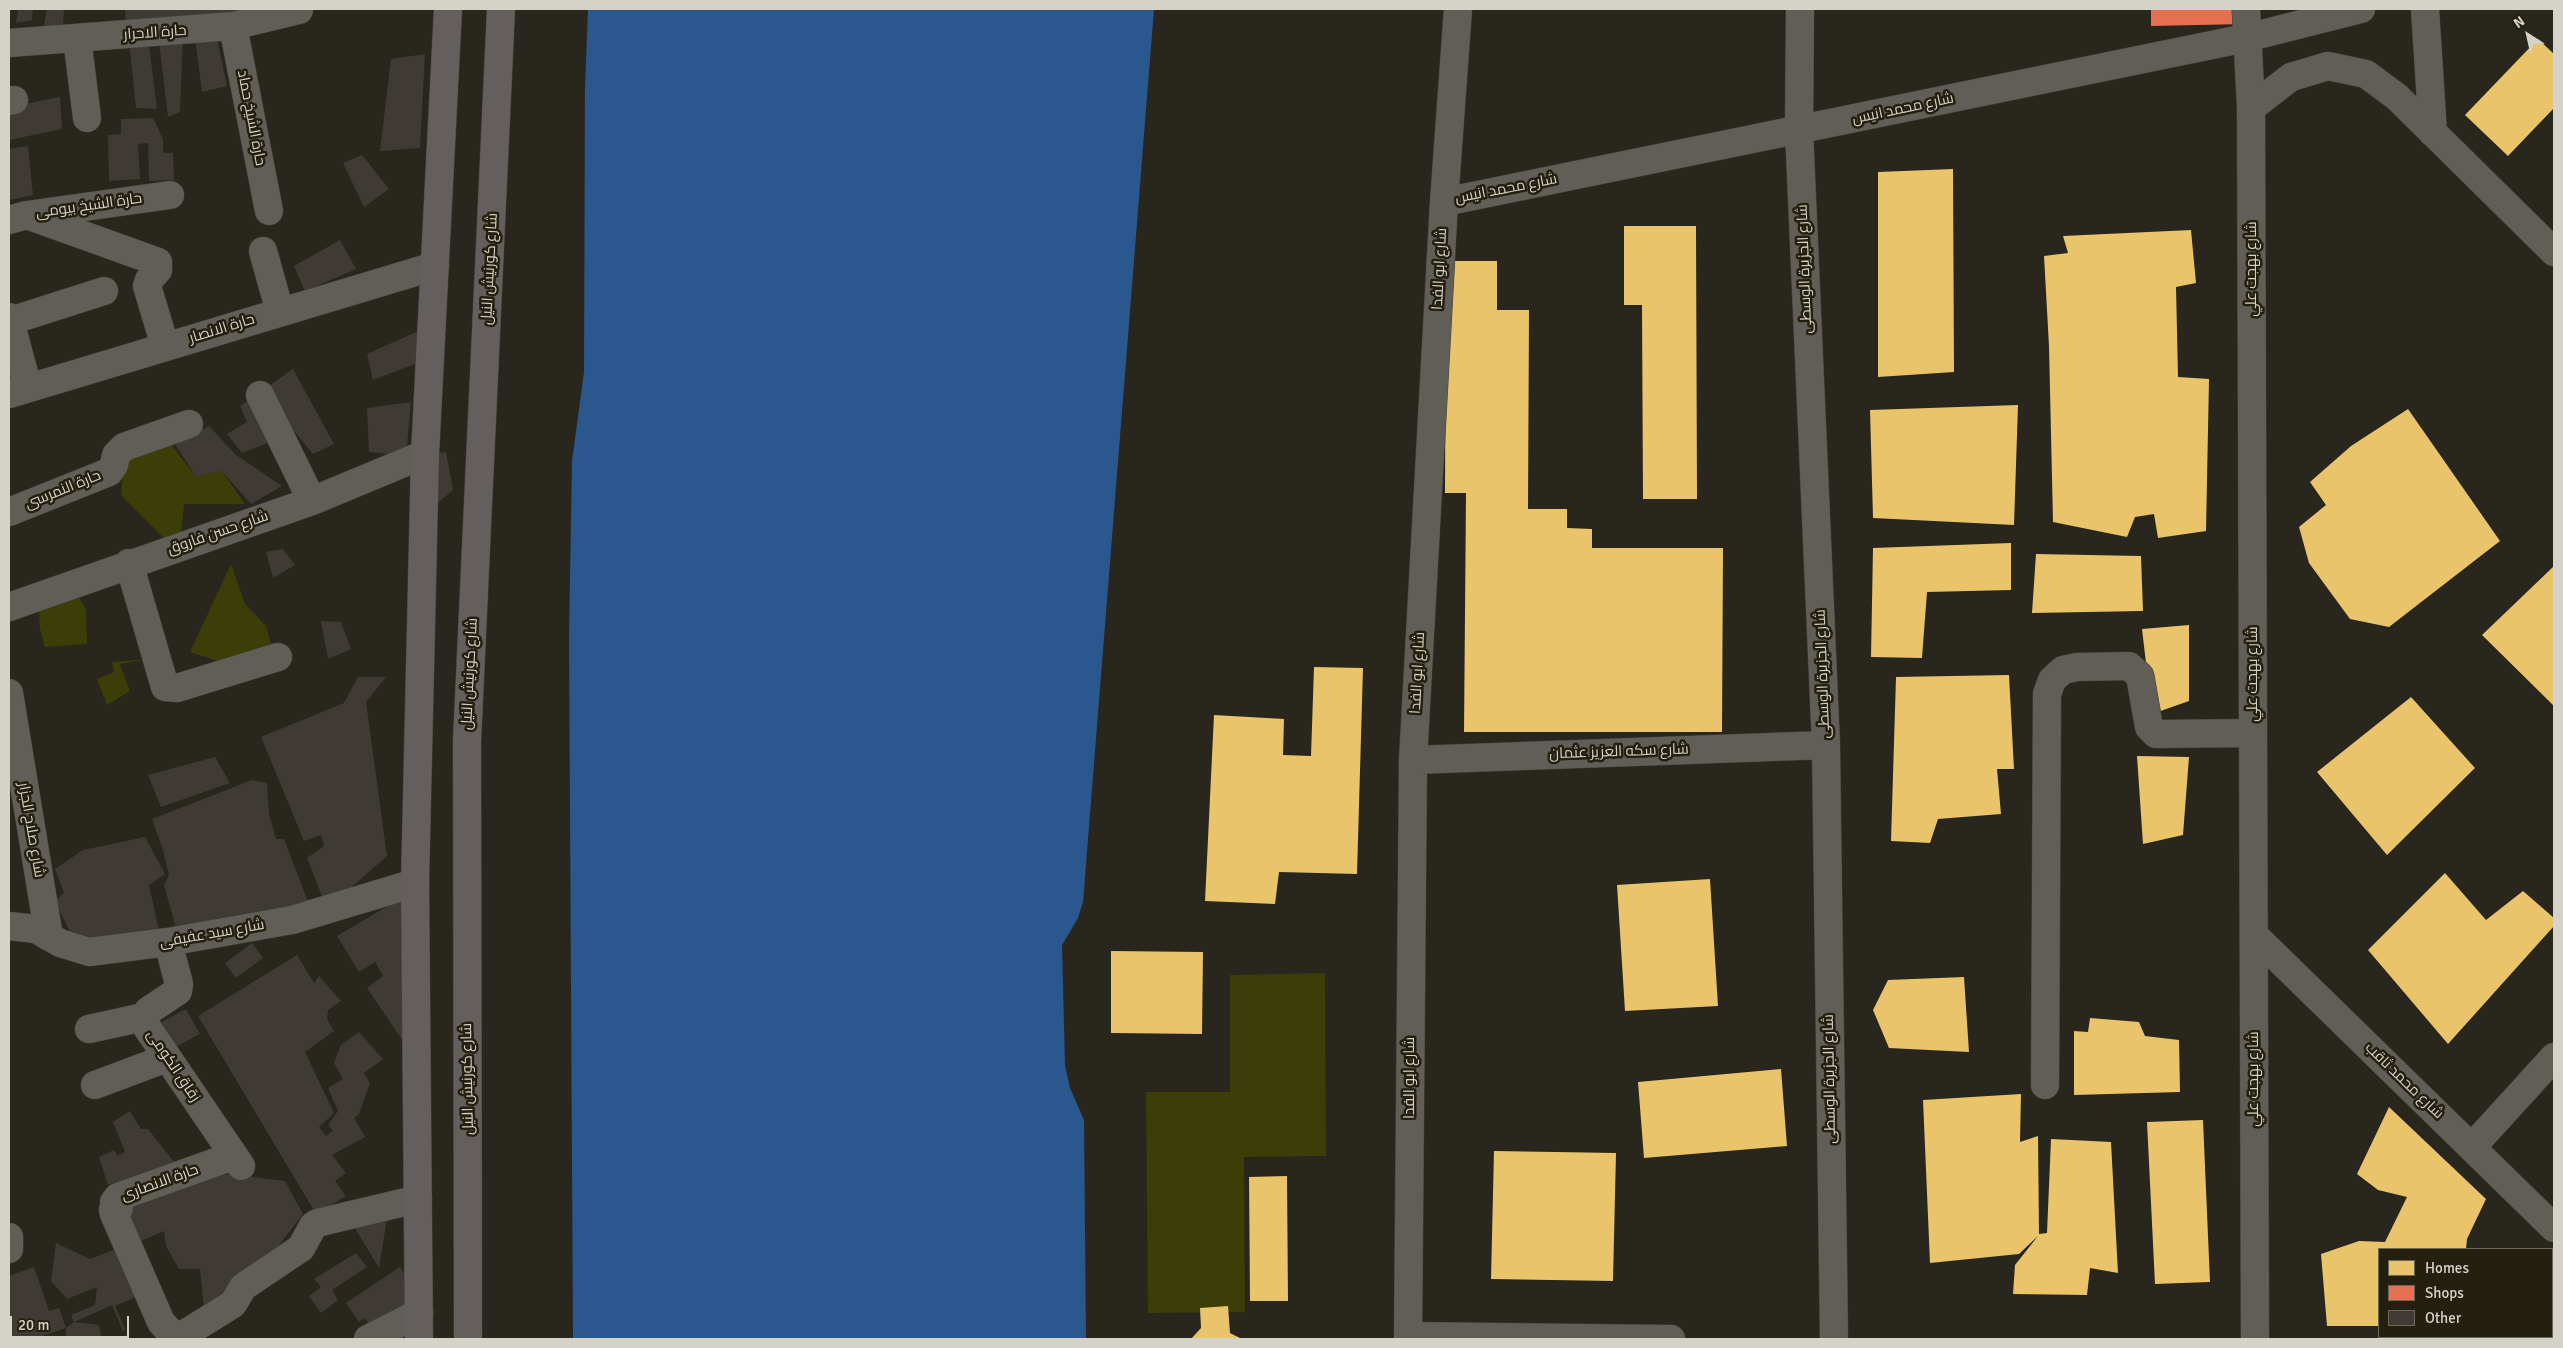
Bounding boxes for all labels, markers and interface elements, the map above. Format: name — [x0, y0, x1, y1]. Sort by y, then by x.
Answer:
north arrow — [2503, 10, 2553, 60]
text: N — [2510, 13, 2528, 32]
street label: حارة الاحرار — [123, 22, 187, 44]
street label: حارة الشيخ حماد — [233, 69, 269, 167]
street label: شارع محمد انيس — [1850, 89, 1956, 129]
street label: شارع محمد انيس — [1453, 170, 1559, 208]
street label: حارة الشيخ بيومى — [35, 190, 143, 222]
street label: شارع الجزيرة الوسطى — [1794, 204, 1816, 334]
street label: شارع كورنيش النيل — [478, 212, 502, 326]
street label: شارع بهجت علي — [2243, 221, 2261, 317]
street label: شارع ابو الفدا — [1429, 228, 1451, 310]
street label: حارة الانصار — [187, 311, 257, 347]
street label: حارة النمرسى — [22, 467, 104, 513]
street label: شارع حسن فاروق — [165, 507, 271, 559]
street label: شارع الجزيرة الوسطى — [1812, 609, 1834, 739]
street label: شارع كورنيش النيل — [458, 617, 482, 731]
street label: شارع بهجت علي — [2244, 626, 2262, 722]
street label: شارع ابو الفدا — [1407, 632, 1429, 714]
street label: شارع سكه العزيز عثمان — [1549, 741, 1689, 763]
street label: شارع صلاح الجزار — [14, 781, 48, 879]
street label: شارع سيد عفيفى — [158, 916, 266, 952]
street label: شارع الجزيرة الوسطى — [1820, 1014, 1840, 1144]
street label: شارع كورنيش النيل — [458, 1023, 478, 1135]
street label: زقاق الكومى — [142, 1026, 204, 1106]
street label: شارع بهجت علي — [2245, 1031, 2263, 1127]
street label: شارع ابو الفدا — [1401, 1037, 1419, 1119]
street label: شارع محمد ثاقب — [2361, 1039, 2447, 1123]
street label: حارة الانصارى — [119, 1161, 201, 1205]
legend — [2378, 1248, 2553, 1338]
text: Homes — [2425, 1259, 2469, 1277]
text: Shops — [2425, 1284, 2464, 1302]
scale bar — [12, 1306, 131, 1338]
text: Other — [2425, 1309, 2461, 1327]
text: 20 m — [18, 1316, 49, 1334]

